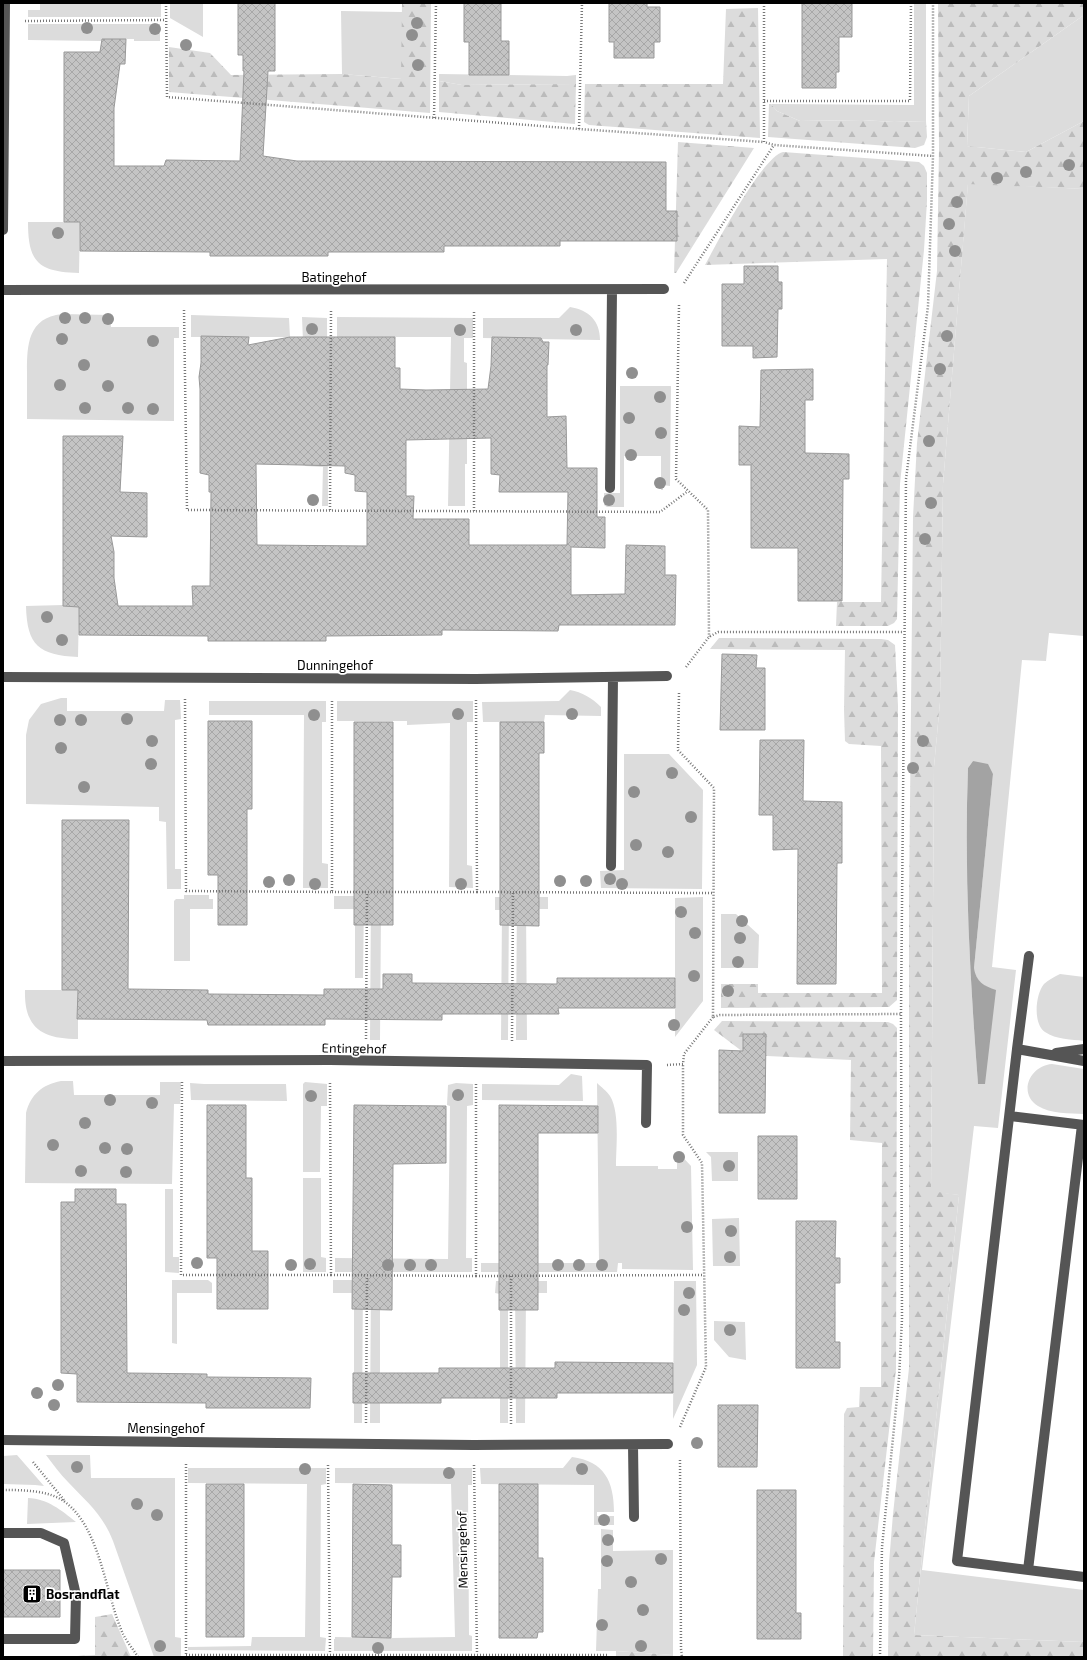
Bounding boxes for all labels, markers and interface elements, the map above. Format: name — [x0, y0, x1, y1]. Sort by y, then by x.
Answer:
street label: Batingehof — [302, 269, 368, 285]
street label: Dunningehof — [297, 657, 374, 673]
street label: Entingehof — [322, 1039, 387, 1057]
street label: Mensingehof — [127, 1420, 206, 1436]
street label: Mensingehof — [453, 1510, 471, 1589]
building icon: Bosrandflat — [21, 1583, 43, 1605]
place label: Bosrandflat — [46, 1586, 120, 1602]

